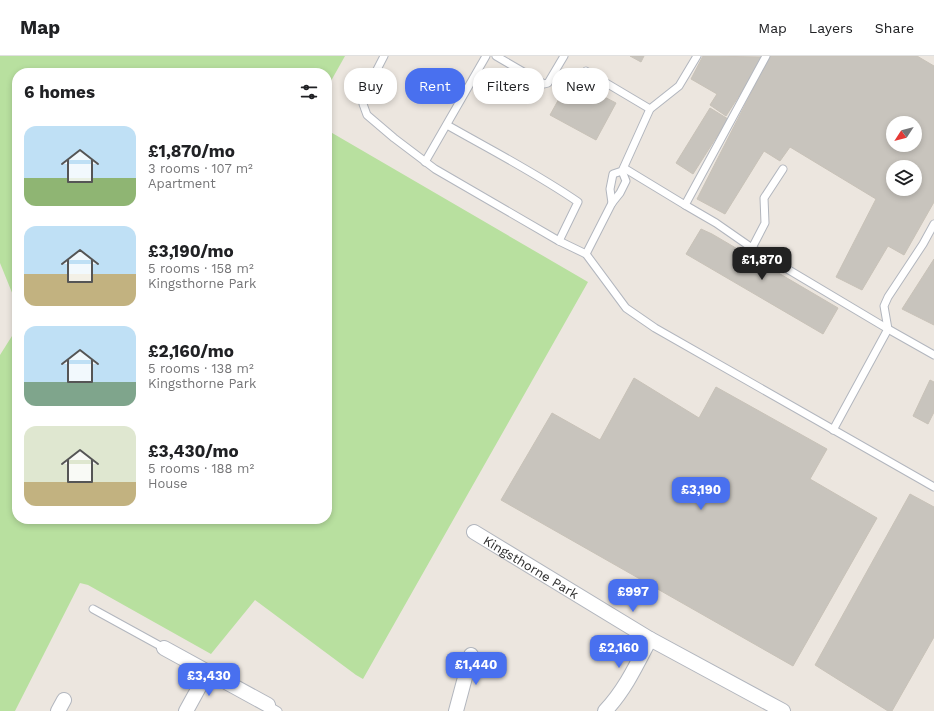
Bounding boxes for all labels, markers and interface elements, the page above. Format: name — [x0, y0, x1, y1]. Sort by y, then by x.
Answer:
text: Map — [20, 16, 60, 39]
text: Map — [758, 20, 787, 36]
text: Layers — [809, 20, 853, 36]
text: Share — [875, 20, 914, 36]
chip: Buy — [344, 68, 397, 104]
chip: Rent — [405, 68, 465, 104]
chip: Filters — [473, 68, 544, 104]
chip: New — [552, 68, 609, 104]
icon: filters — [298, 81, 320, 103]
text: 6 homes — [24, 82, 95, 102]
north arrow — [886, 116, 922, 152]
map controls — [886, 116, 922, 196]
text: £1,870/mo — [148, 141, 235, 161]
icon: home — [56, 142, 104, 190]
button: layers — [886, 160, 922, 196]
text: 3 rooms · 107 m² — [148, 161, 253, 176]
text: Apartment — [148, 176, 216, 191]
text: £3,190/mo — [148, 241, 234, 261]
icon: home — [56, 242, 104, 290]
pin: £1,870 — [729, 247, 795, 281]
text: £1,870 — [741, 252, 783, 267]
text: 5 rooms · 158 m² — [148, 261, 254, 276]
text: Kingsthorne Park — [148, 276, 256, 291]
text: £2,160/mo — [148, 341, 234, 361]
icon: home — [56, 342, 104, 390]
text: 5 rooms · 138 m² — [148, 361, 254, 376]
text: Kingsthorne Park — [148, 376, 256, 391]
text: £3,430/mo — [148, 441, 239, 461]
icon: home — [56, 442, 104, 490]
text: 5 rooms · 188 m² — [148, 461, 254, 476]
text: House — [148, 476, 188, 491]
pin: £3,190 — [668, 477, 734, 511]
text: £3,190 — [681, 482, 721, 497]
street label: Kingsthorne Park — [481, 532, 582, 602]
pin: £997 — [609, 579, 657, 613]
text: £997 — [617, 584, 649, 599]
pin: £2,160 — [586, 635, 652, 669]
text: £2,160 — [599, 640, 639, 655]
pin: £1,440 — [443, 652, 509, 686]
text: £1,440 — [455, 657, 497, 672]
pin: £3,430 — [176, 663, 242, 697]
text: £3,430 — [187, 668, 231, 683]

